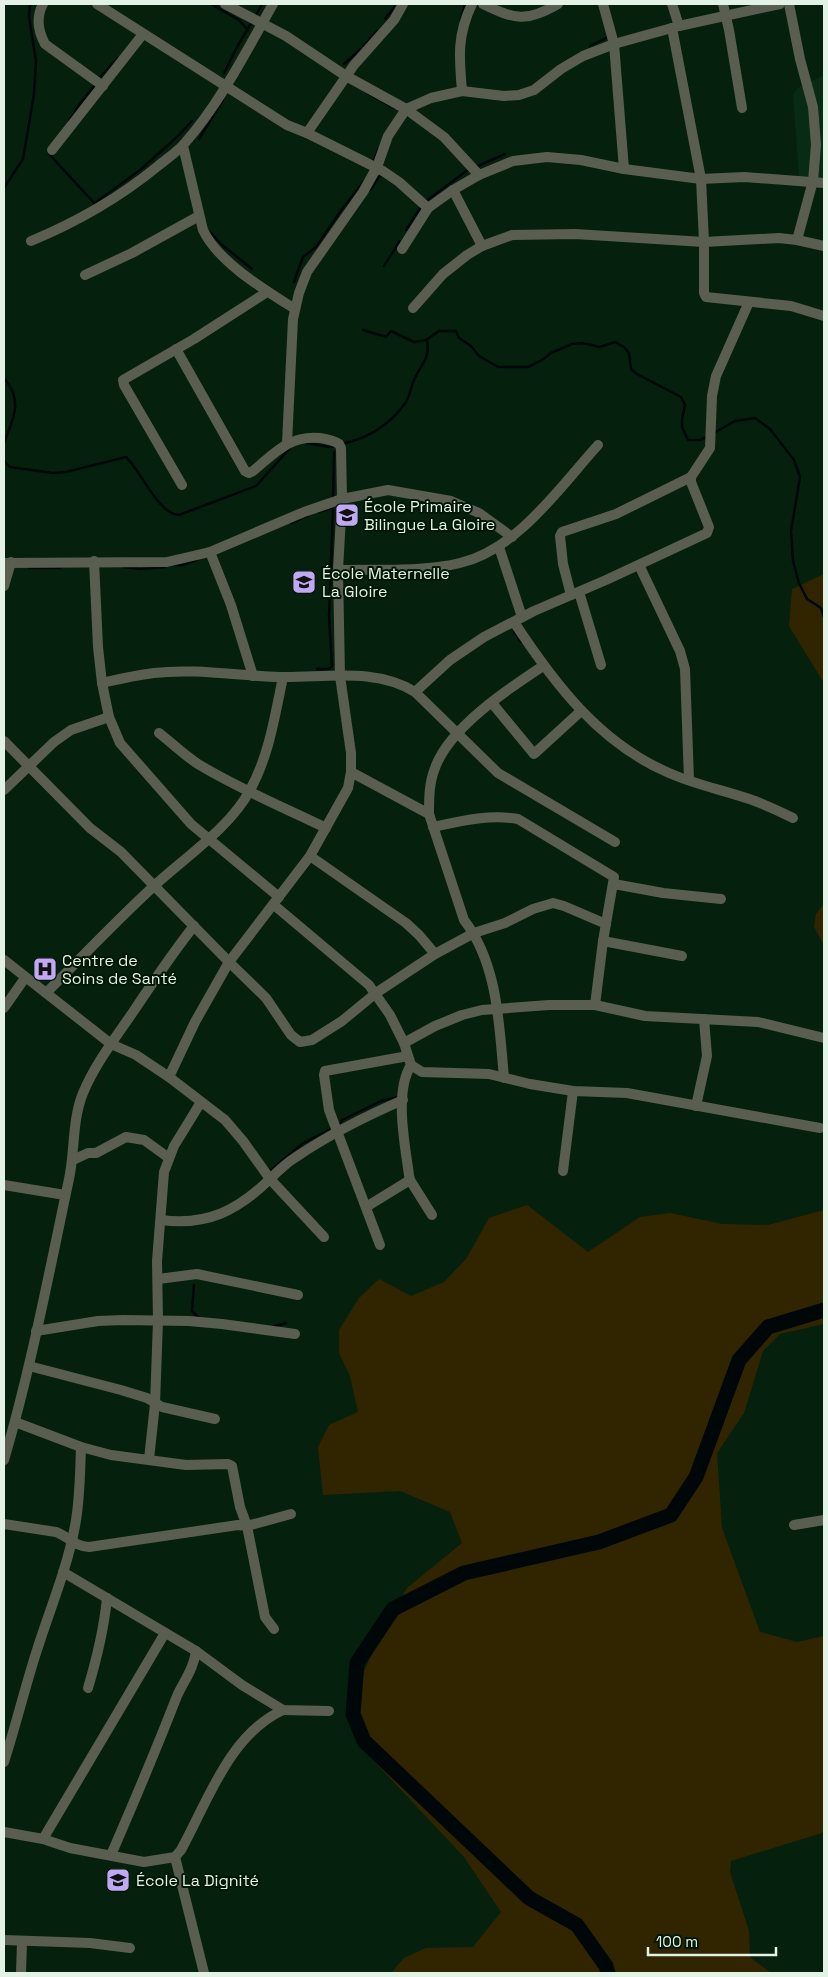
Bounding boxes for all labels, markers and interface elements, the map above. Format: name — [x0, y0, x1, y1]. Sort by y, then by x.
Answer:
place label: École Primaire Bilingue La Gloire — [364, 496, 495, 535]
school or university icon: École Primaire Bilingue La Gloire — [334, 502, 360, 528]
place label: École Maternelle La Gloire — [322, 563, 450, 602]
school or university icon: École Maternelle La Gloire — [291, 569, 317, 595]
place label: Centre de Soins de Santé — [62, 950, 177, 989]
hospital icon: Centre de Soins de Santé — [32, 956, 58, 982]
school or university icon: École La Dignité — [105, 1867, 131, 1893]
place label: École La Dignité — [136, 1870, 259, 1891]
scale bar — [648, 1924, 776, 1956]
text: 100 m — [656, 1932, 698, 1951]

